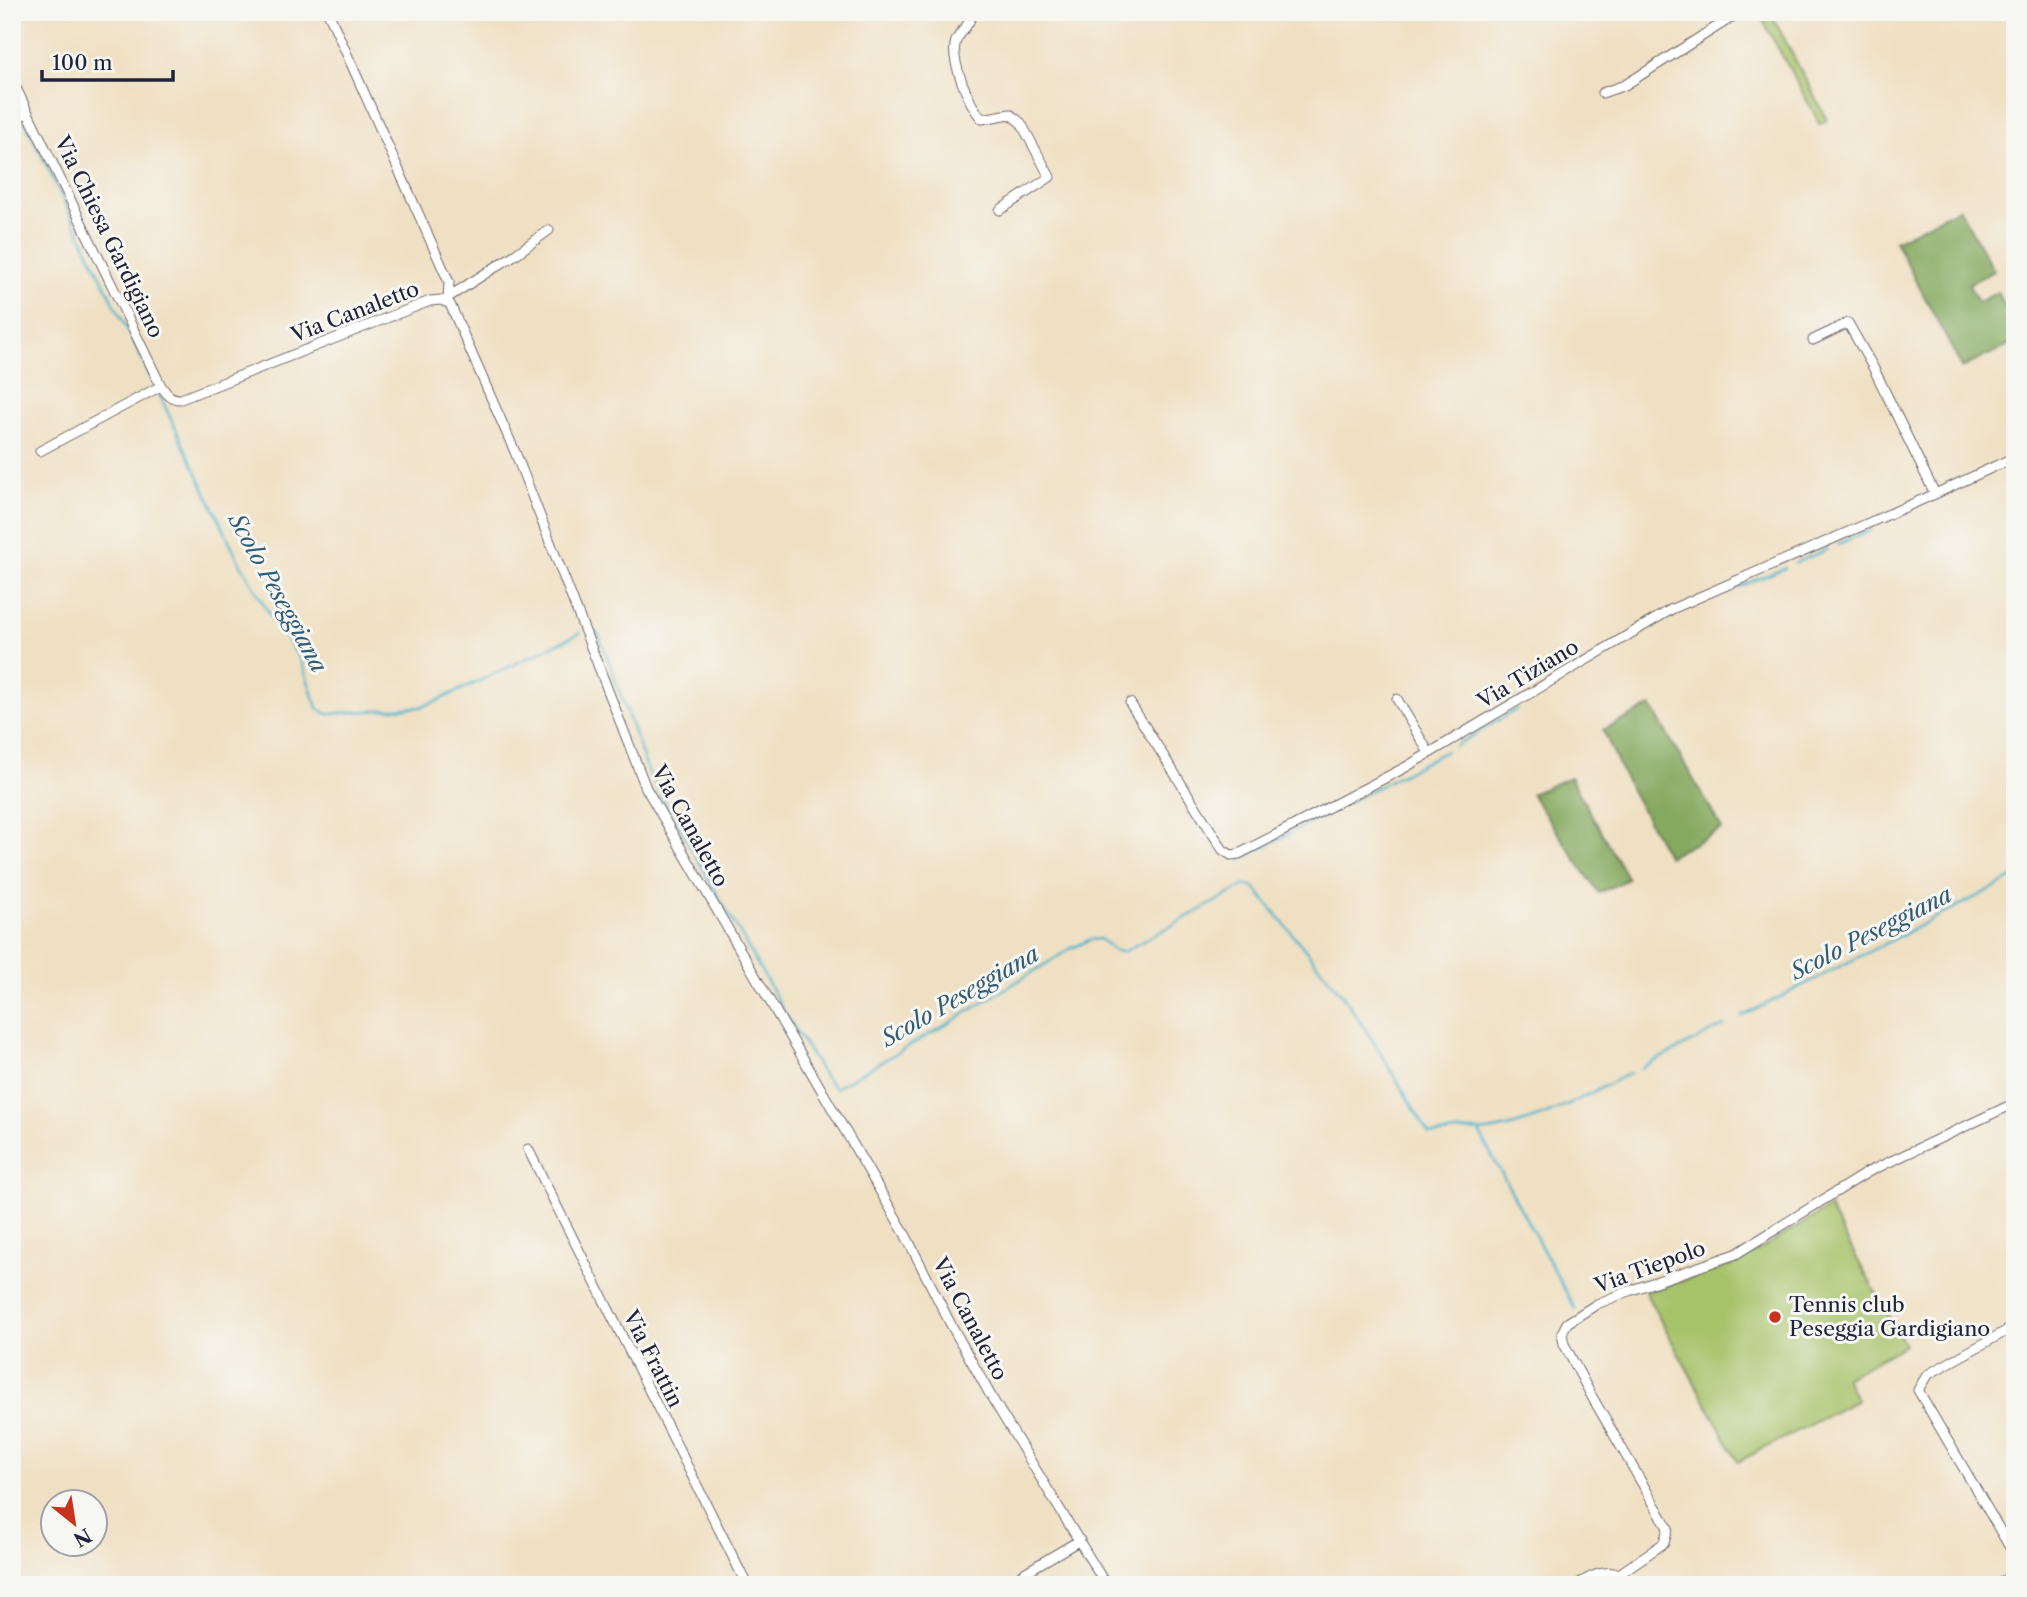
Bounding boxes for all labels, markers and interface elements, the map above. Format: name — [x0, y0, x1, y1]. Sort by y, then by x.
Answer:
scale bar — [42, 38, 173, 82]
text: 100 m — [52, 50, 113, 75]
street label: Via Chiesa Gardigiano — [49, 131, 169, 342]
street label: Via Canaletto — [286, 276, 422, 348]
water label: Scolo Peseggiana — [222, 507, 333, 678]
street label: Via Tiziano — [1472, 634, 1583, 714]
street label: Via Canaletto — [646, 760, 734, 891]
water label: Scolo Peseggiana — [1784, 880, 1957, 987]
water label: Scolo Peseggiana — [874, 939, 1044, 1053]
street label: Via Tiepolo — [1590, 1235, 1709, 1298]
street label: Via Canaletto — [927, 1252, 1013, 1384]
place label: Tennis club Peseggia Gardigiano — [1789, 1292, 1990, 1341]
street label: Via Frattin — [618, 1305, 689, 1412]
marker: Tennis club Peseggia Gardigiano — [1767, 1309, 1783, 1325]
north arrow — [38, 1488, 108, 1558]
text: N — [69, 1523, 95, 1551]

